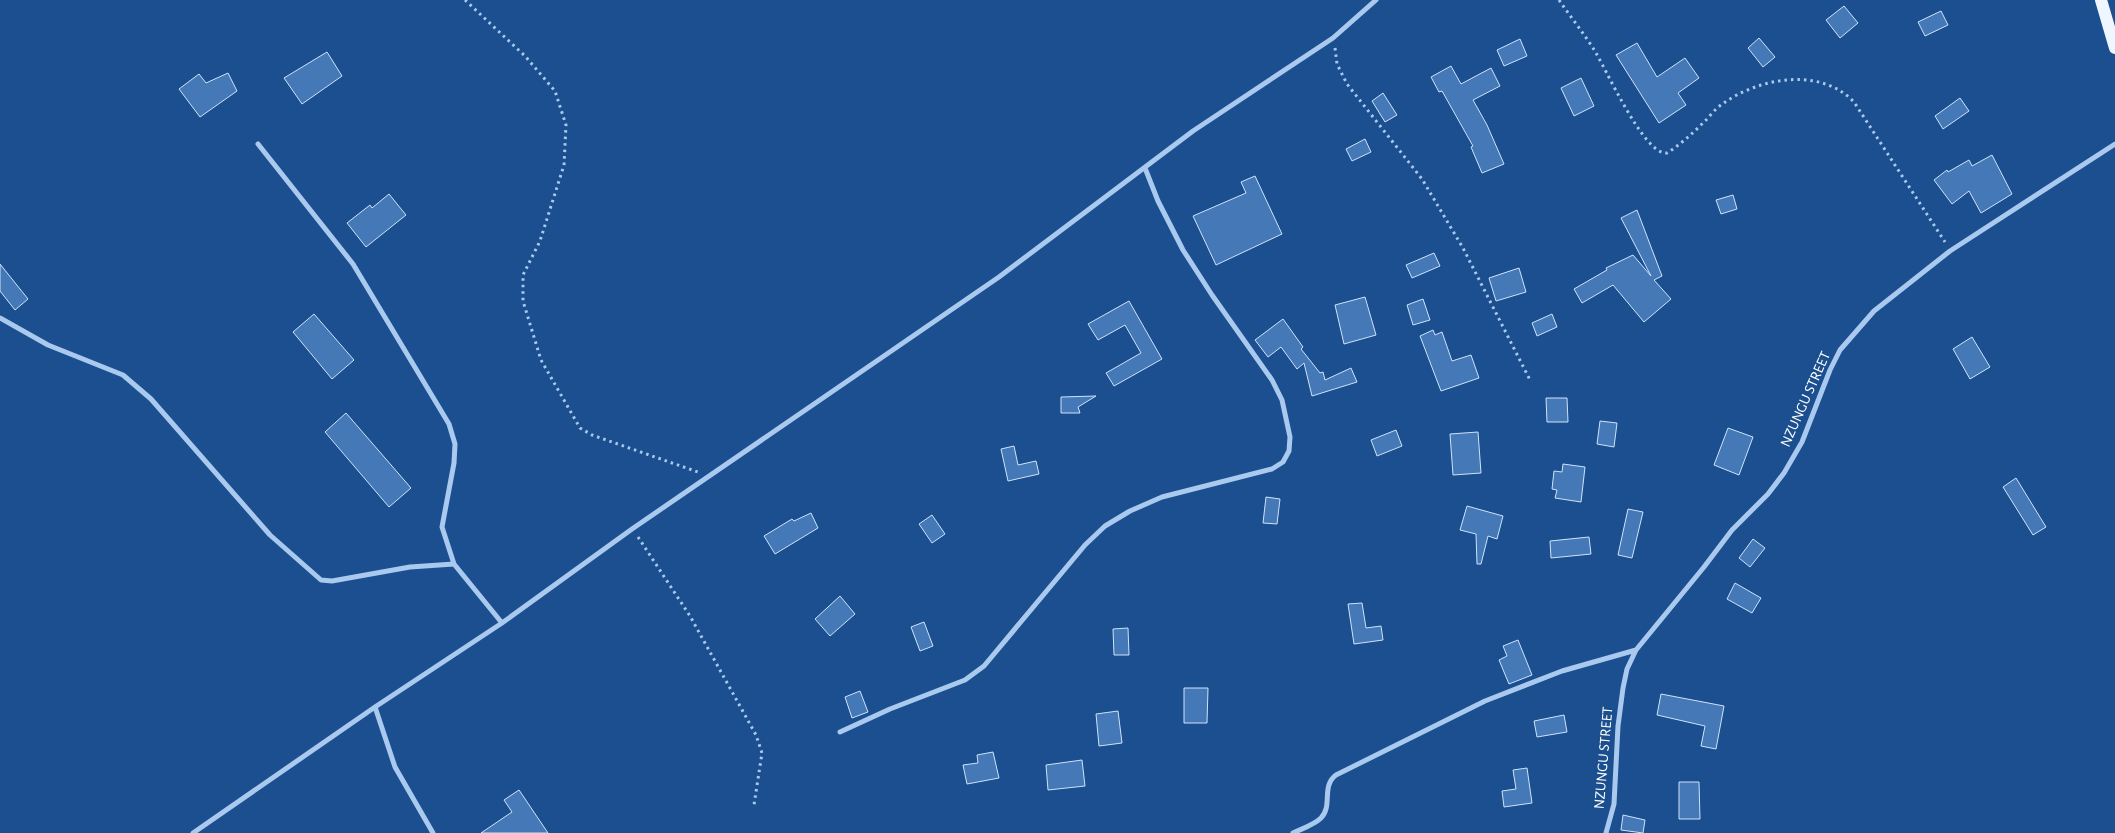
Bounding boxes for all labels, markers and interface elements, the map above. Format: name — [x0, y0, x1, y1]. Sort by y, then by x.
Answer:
street label: NZUNGU STREET — [1778, 349, 1833, 449]
street label: NZUNGU STREET — [1592, 706, 1616, 810]

